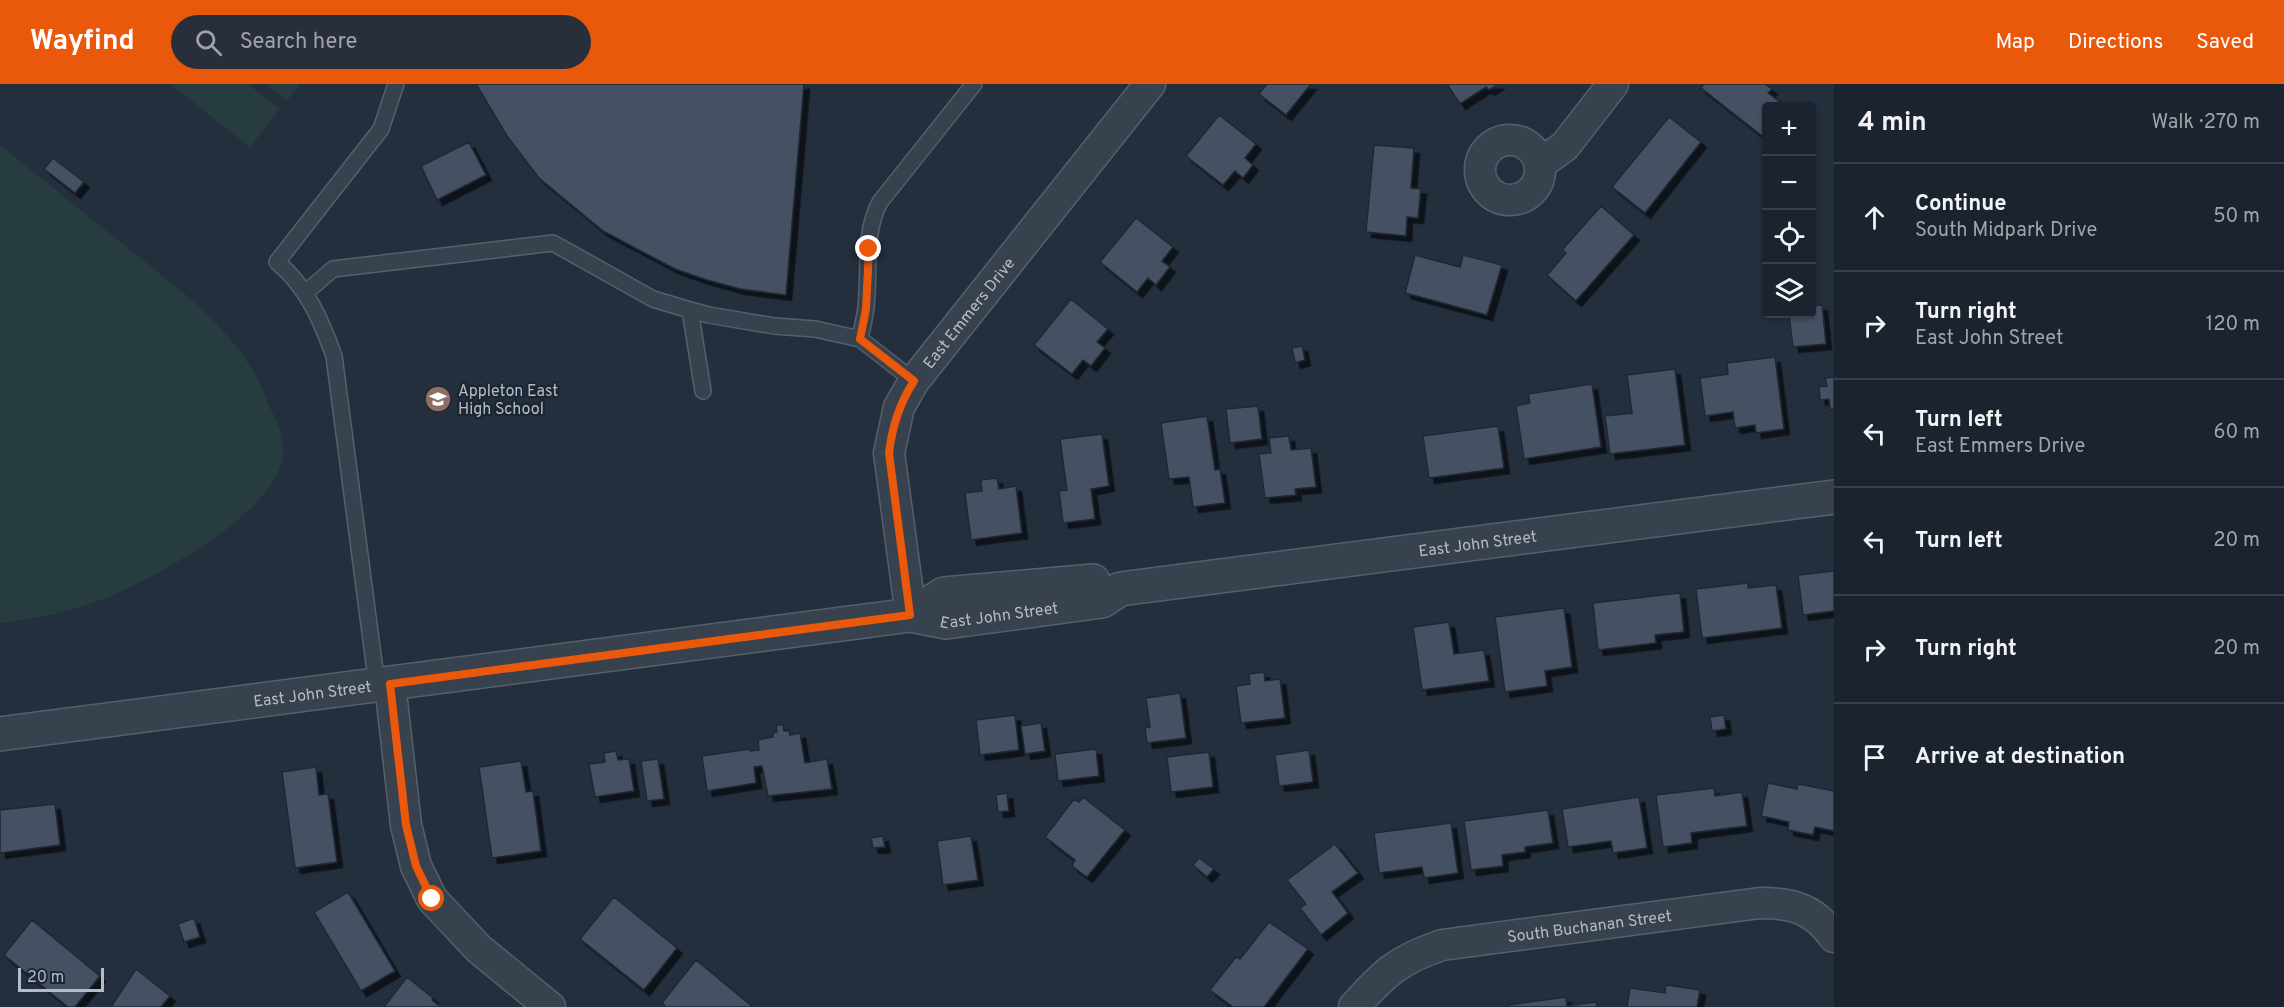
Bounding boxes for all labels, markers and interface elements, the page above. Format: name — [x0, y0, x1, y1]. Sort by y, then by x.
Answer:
search box — [171, 15, 591, 69]
text: Wayfind — [30, 24, 135, 60]
icon: search — [192, 26, 225, 59]
text: Search here — [240, 29, 357, 56]
text: Map — [1995, 29, 2035, 56]
text: Directions — [2068, 29, 2163, 56]
text: Saved — [2196, 29, 2254, 56]
map controls — [1762, 102, 1816, 318]
button: + — [1762, 102, 1816, 156]
text: 4 min — [1858, 107, 1927, 140]
text: Walk · 270 m — [2152, 110, 2260, 136]
button: − — [1762, 156, 1816, 210]
text: Continue — [1915, 191, 2006, 218]
icon: ahead — [1858, 201, 1891, 234]
text: 50 m — [2213, 204, 2260, 230]
button: locate — [1762, 210, 1816, 264]
text: South Midpark Drive — [1915, 218, 2097, 244]
route end — [855, 235, 881, 261]
street label: East Emmers Drive — [920, 254, 1020, 373]
button: layers — [1762, 264, 1816, 318]
text: Turn right — [1915, 299, 2017, 326]
icon: right — [1858, 309, 1891, 342]
text: 120 m — [2206, 312, 2260, 338]
text: East John Street — [1915, 326, 2063, 352]
place label: Appleton East High School — [458, 382, 558, 420]
school or university icon: Appleton East High School — [423, 384, 453, 414]
text: Turn left — [1915, 407, 2003, 434]
icon: left — [1858, 417, 1891, 450]
text: 60 m — [2214, 420, 2260, 446]
text: East Emmers Drive — [1915, 434, 2085, 460]
icon: left — [1858, 525, 1891, 558]
street label: East John Street — [1418, 527, 1538, 562]
text: Turn left — [1915, 528, 2003, 555]
text: 20 m — [2213, 528, 2260, 554]
street label: East John Street — [938, 599, 1060, 634]
icon: right — [1858, 633, 1891, 666]
text: Turn right — [1915, 636, 2017, 663]
text: 20 m — [2213, 636, 2260, 662]
street label: East John Street — [252, 678, 373, 713]
icon: arrive — [1858, 741, 1891, 774]
text: Arrive at destination — [1915, 744, 2125, 771]
route start — [418, 885, 444, 911]
street label: South Buchanan Street — [1506, 907, 1673, 948]
scale bar — [18, 965, 104, 992]
text: 20 m — [27, 968, 64, 988]

